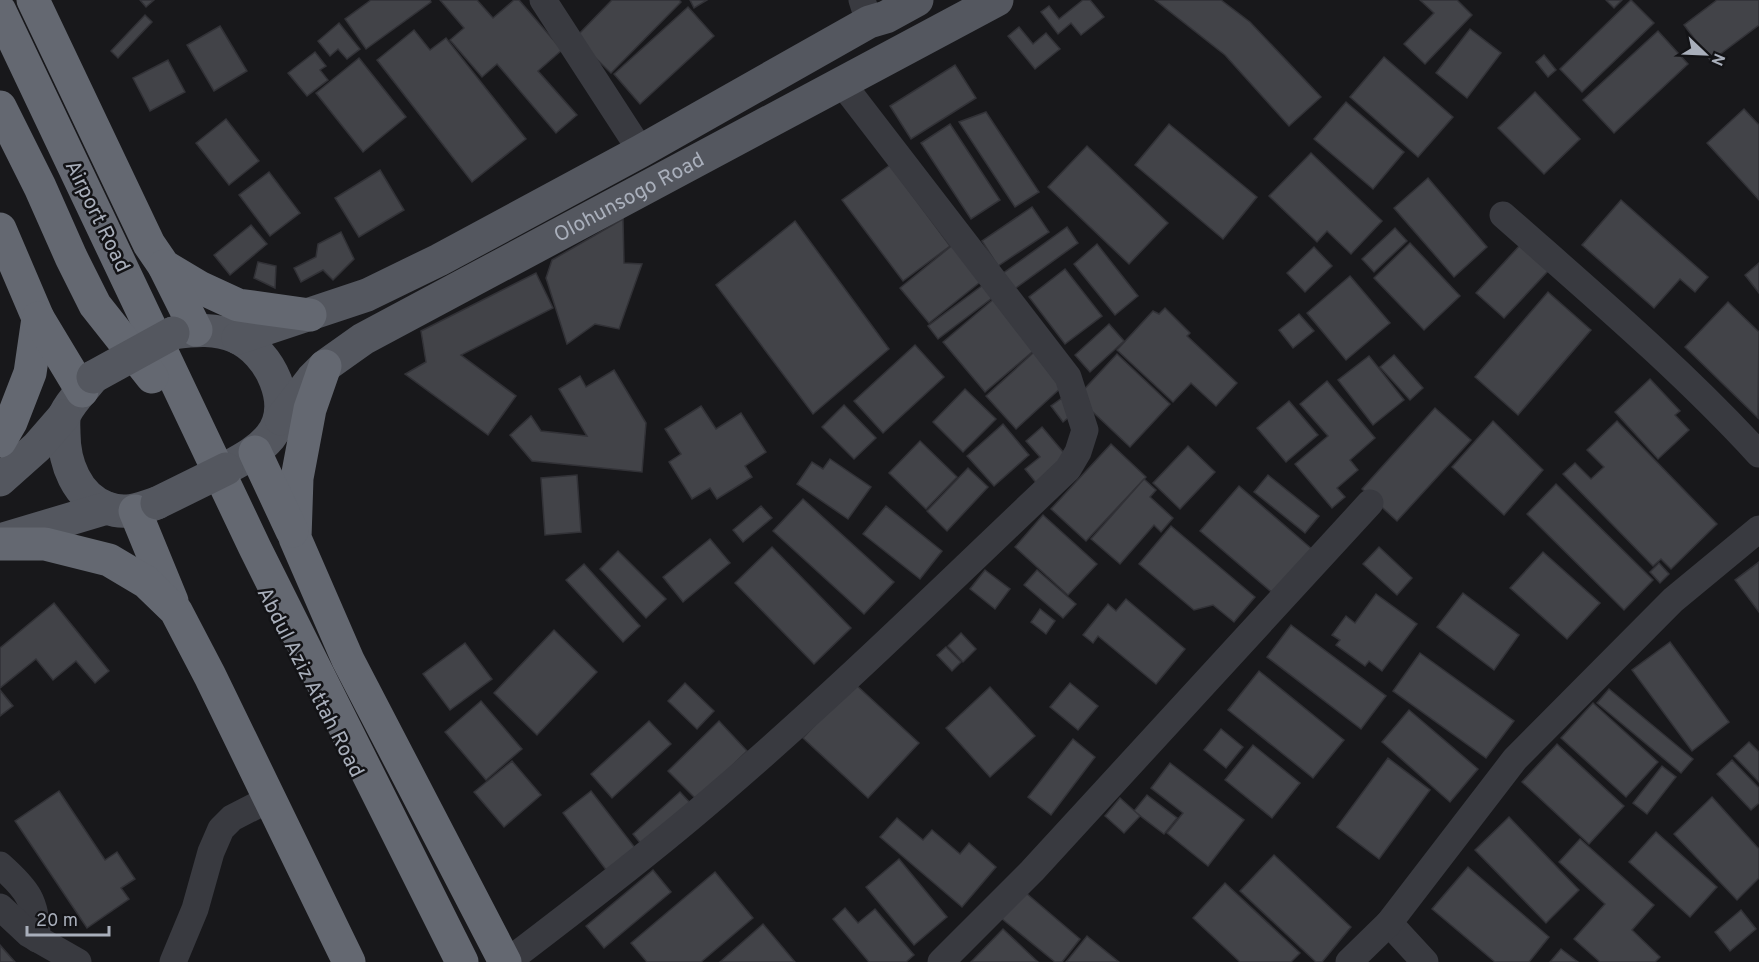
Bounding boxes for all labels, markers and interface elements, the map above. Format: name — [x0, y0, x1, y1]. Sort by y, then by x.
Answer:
north arrow — [1675, 24, 1735, 84]
text: N — [1706, 50, 1728, 68]
street label: Olohunsogo Road — [550, 147, 709, 249]
street label: Airport Road — [58, 156, 135, 277]
street label: Abdul Aziz Attah Road — [250, 583, 369, 782]
scale bar — [27, 899, 110, 937]
text: 20 m — [36, 910, 78, 933]

